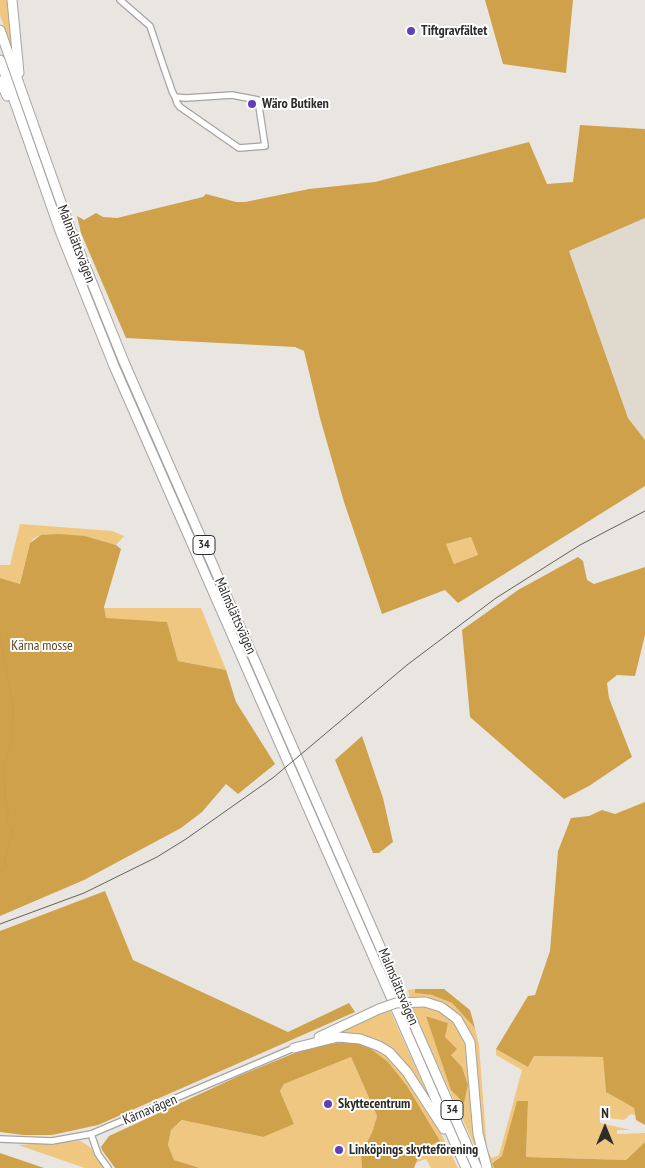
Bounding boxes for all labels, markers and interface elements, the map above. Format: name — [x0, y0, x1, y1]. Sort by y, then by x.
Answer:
place label: Tiftgravfältet — [421, 23, 487, 39]
marker: Tiftgravfältet — [405, 25, 417, 37]
place label: Wäro Butiken — [262, 96, 329, 112]
marker: Wäro Butiken — [246, 98, 258, 110]
street label: Malmslättsvägen — [53, 203, 99, 285]
road number: 34 — [193, 536, 215, 554]
street label: Malmslättsvägen — [211, 575, 259, 657]
park label: Kärna mosse — [11, 638, 73, 654]
street label: Malmslättsvägen — [374, 946, 422, 1028]
street label: Kärnavägen — [120, 1091, 180, 1129]
place label: Skyttecentrum — [338, 1096, 410, 1112]
marker: Skyttecentrum — [322, 1098, 334, 1110]
road number: 34 — [441, 1100, 463, 1120]
north arrow — [580, 1103, 630, 1153]
text: N — [601, 1104, 609, 1122]
place label: Linköpings skytteförening — [349, 1142, 478, 1158]
marker: Linköpings skytteförening — [333, 1144, 345, 1156]

